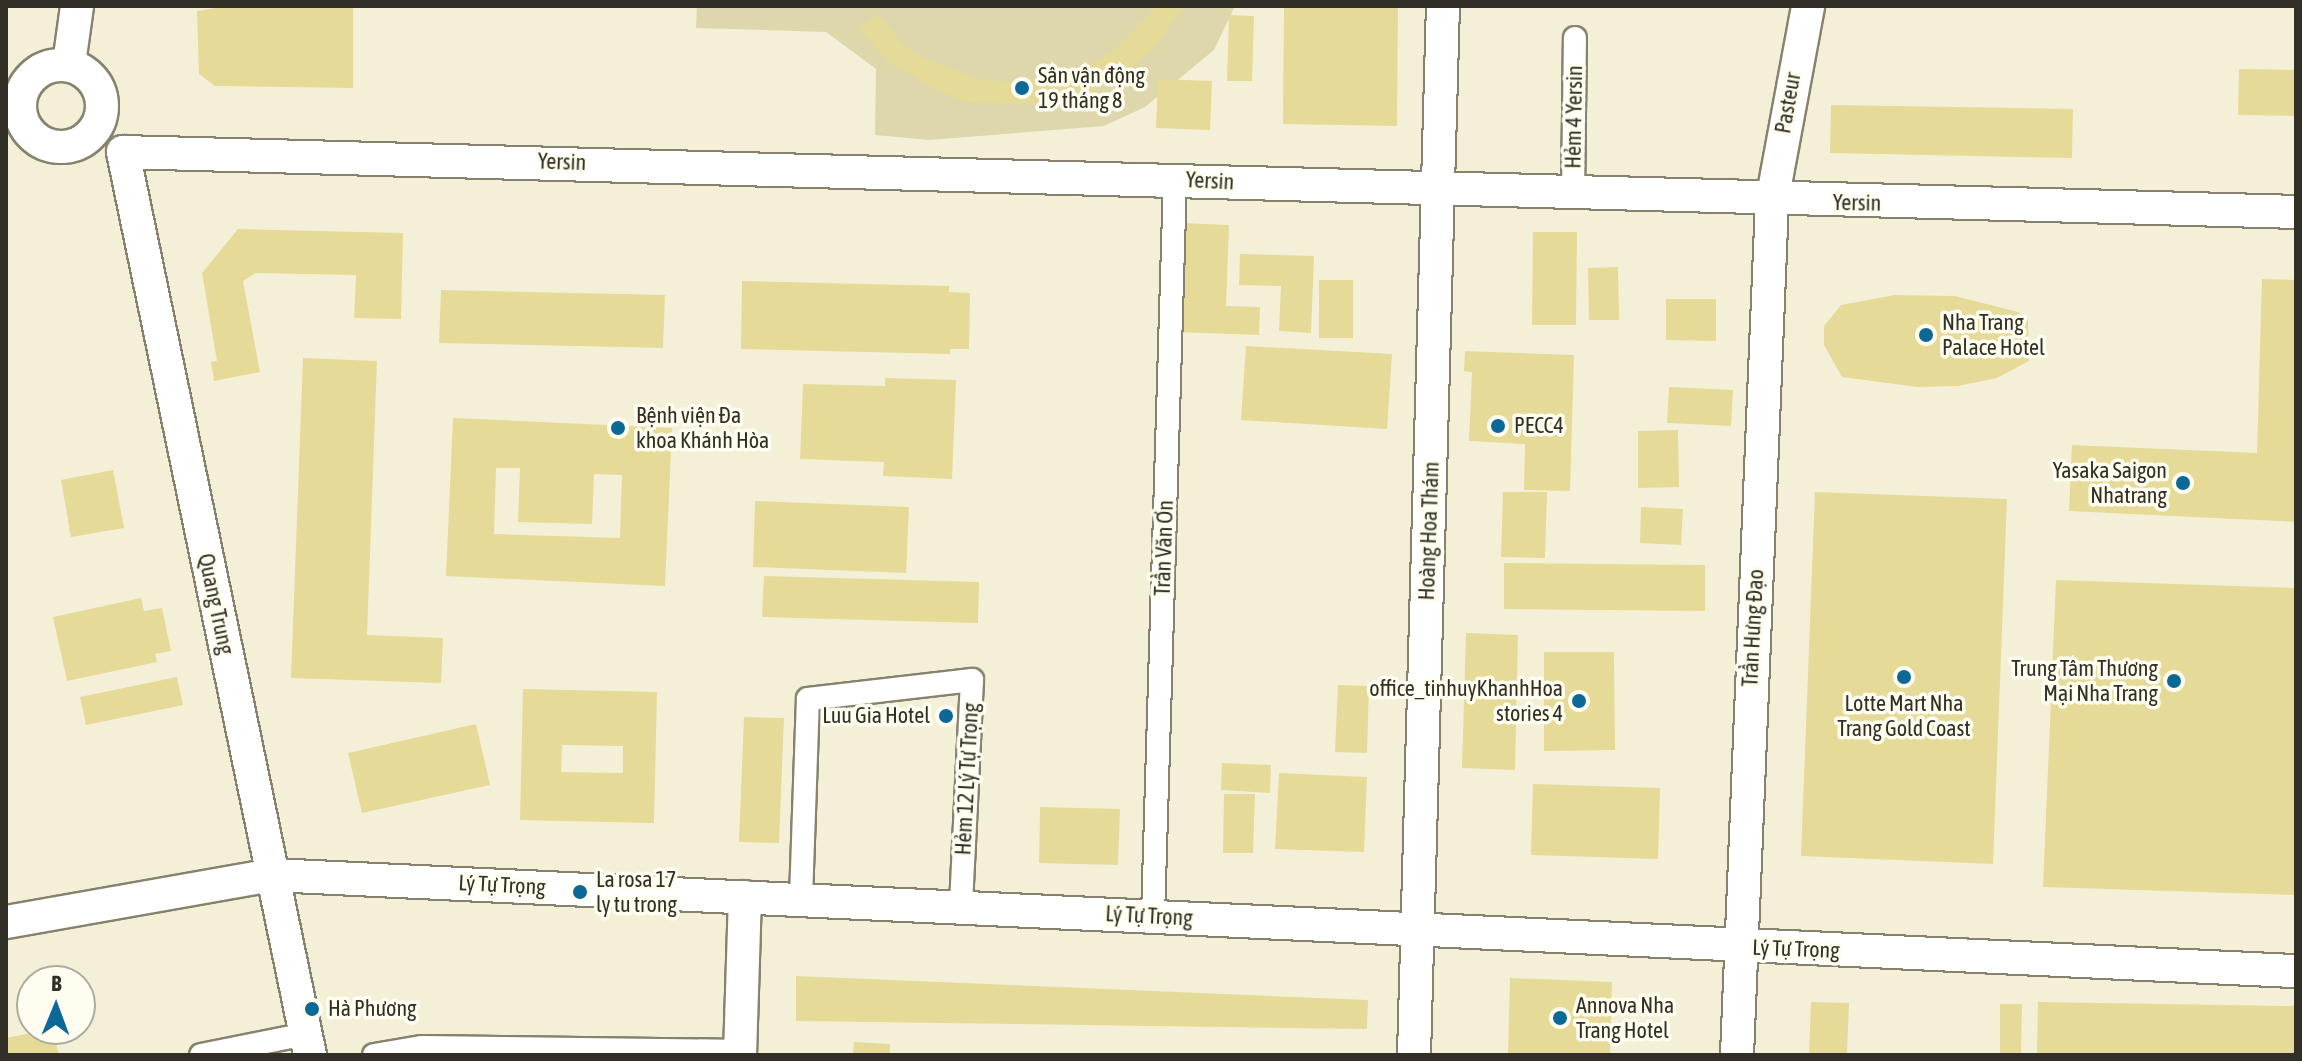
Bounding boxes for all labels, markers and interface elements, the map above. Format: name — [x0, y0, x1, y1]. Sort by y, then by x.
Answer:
place label: Sân vận động 19 tháng 8 — [1038, 62, 1145, 114]
street label: Hẻm 4 Yersin — [1560, 65, 1588, 169]
street label: Pasteur — [1770, 70, 1806, 136]
marker: Sân vận động 19 tháng 8 — [1013, 79, 1031, 97]
street label: Yersin — [537, 148, 587, 176]
street label: Yersin — [1185, 167, 1235, 195]
street label: Yersin — [1833, 189, 1881, 217]
place label: Nha Trang Palace Hotel — [1942, 309, 2045, 360]
marker: Nha Trang Palace Hotel — [1917, 326, 1935, 344]
place label: Bệnh viện Đa khoa Khánh Hòa — [636, 402, 769, 454]
place label: PECC4 — [1514, 413, 1564, 439]
marker: Bệnh viện Đa khoa Khánh Hòa — [607, 417, 629, 439]
marker: PECC4 — [1489, 417, 1507, 435]
place label: Yasaka Saigon Nhatrang — [2053, 457, 2167, 508]
street label: Hoàng Hoa Thám — [1413, 461, 1445, 601]
marker: Yasaka Saigon Nhatrang — [2174, 474, 2192, 492]
street label: Trần Văn Ơn — [1149, 500, 1179, 596]
street label: Quang Trung — [192, 551, 240, 657]
street label: Trần Hưng Đạo — [1737, 569, 1769, 687]
place label: Trung Tâm Thương Mại Nha Trang — [2011, 655, 2158, 706]
marker: Lotte Mart Nha Trang Gold Coast — [1895, 668, 1913, 686]
marker: Trung Tâm Thương Mại Nha Trang — [2165, 672, 2183, 690]
place label: office_tinhuyKhanhHoa stories 4 — [1369, 675, 1563, 726]
place label: Lotte Mart Nha Trang Gold Coast — [1837, 690, 1971, 742]
marker: office_tinhuyKhanhHoa stories 4 — [1570, 692, 1588, 710]
street label: Hẻm 12 Lý Tự Trọng — [950, 702, 984, 856]
place label: Luu Gia Hotel — [822, 703, 930, 729]
marker: Luu Gia Hotel — [937, 707, 955, 725]
place label: La rosa 17 ly tu trong — [596, 866, 677, 918]
street label: Lý Tự Trọng — [458, 870, 546, 900]
marker: La rosa 17 ly tu trong — [571, 883, 589, 901]
street label: Lý Tự Trọng — [1105, 901, 1193, 931]
street label: Lý Tự Trọng — [1752, 934, 1840, 964]
north arrow — [16, 965, 96, 1045]
text: B — [51, 970, 62, 996]
place label: Annova Nha Trang Hotel — [1576, 992, 1674, 1044]
place label: Hà Phương — [328, 996, 417, 1022]
marker: Hà Phương — [303, 1000, 321, 1018]
marker: Annova Nha Trang Hotel — [1551, 1009, 1569, 1027]

